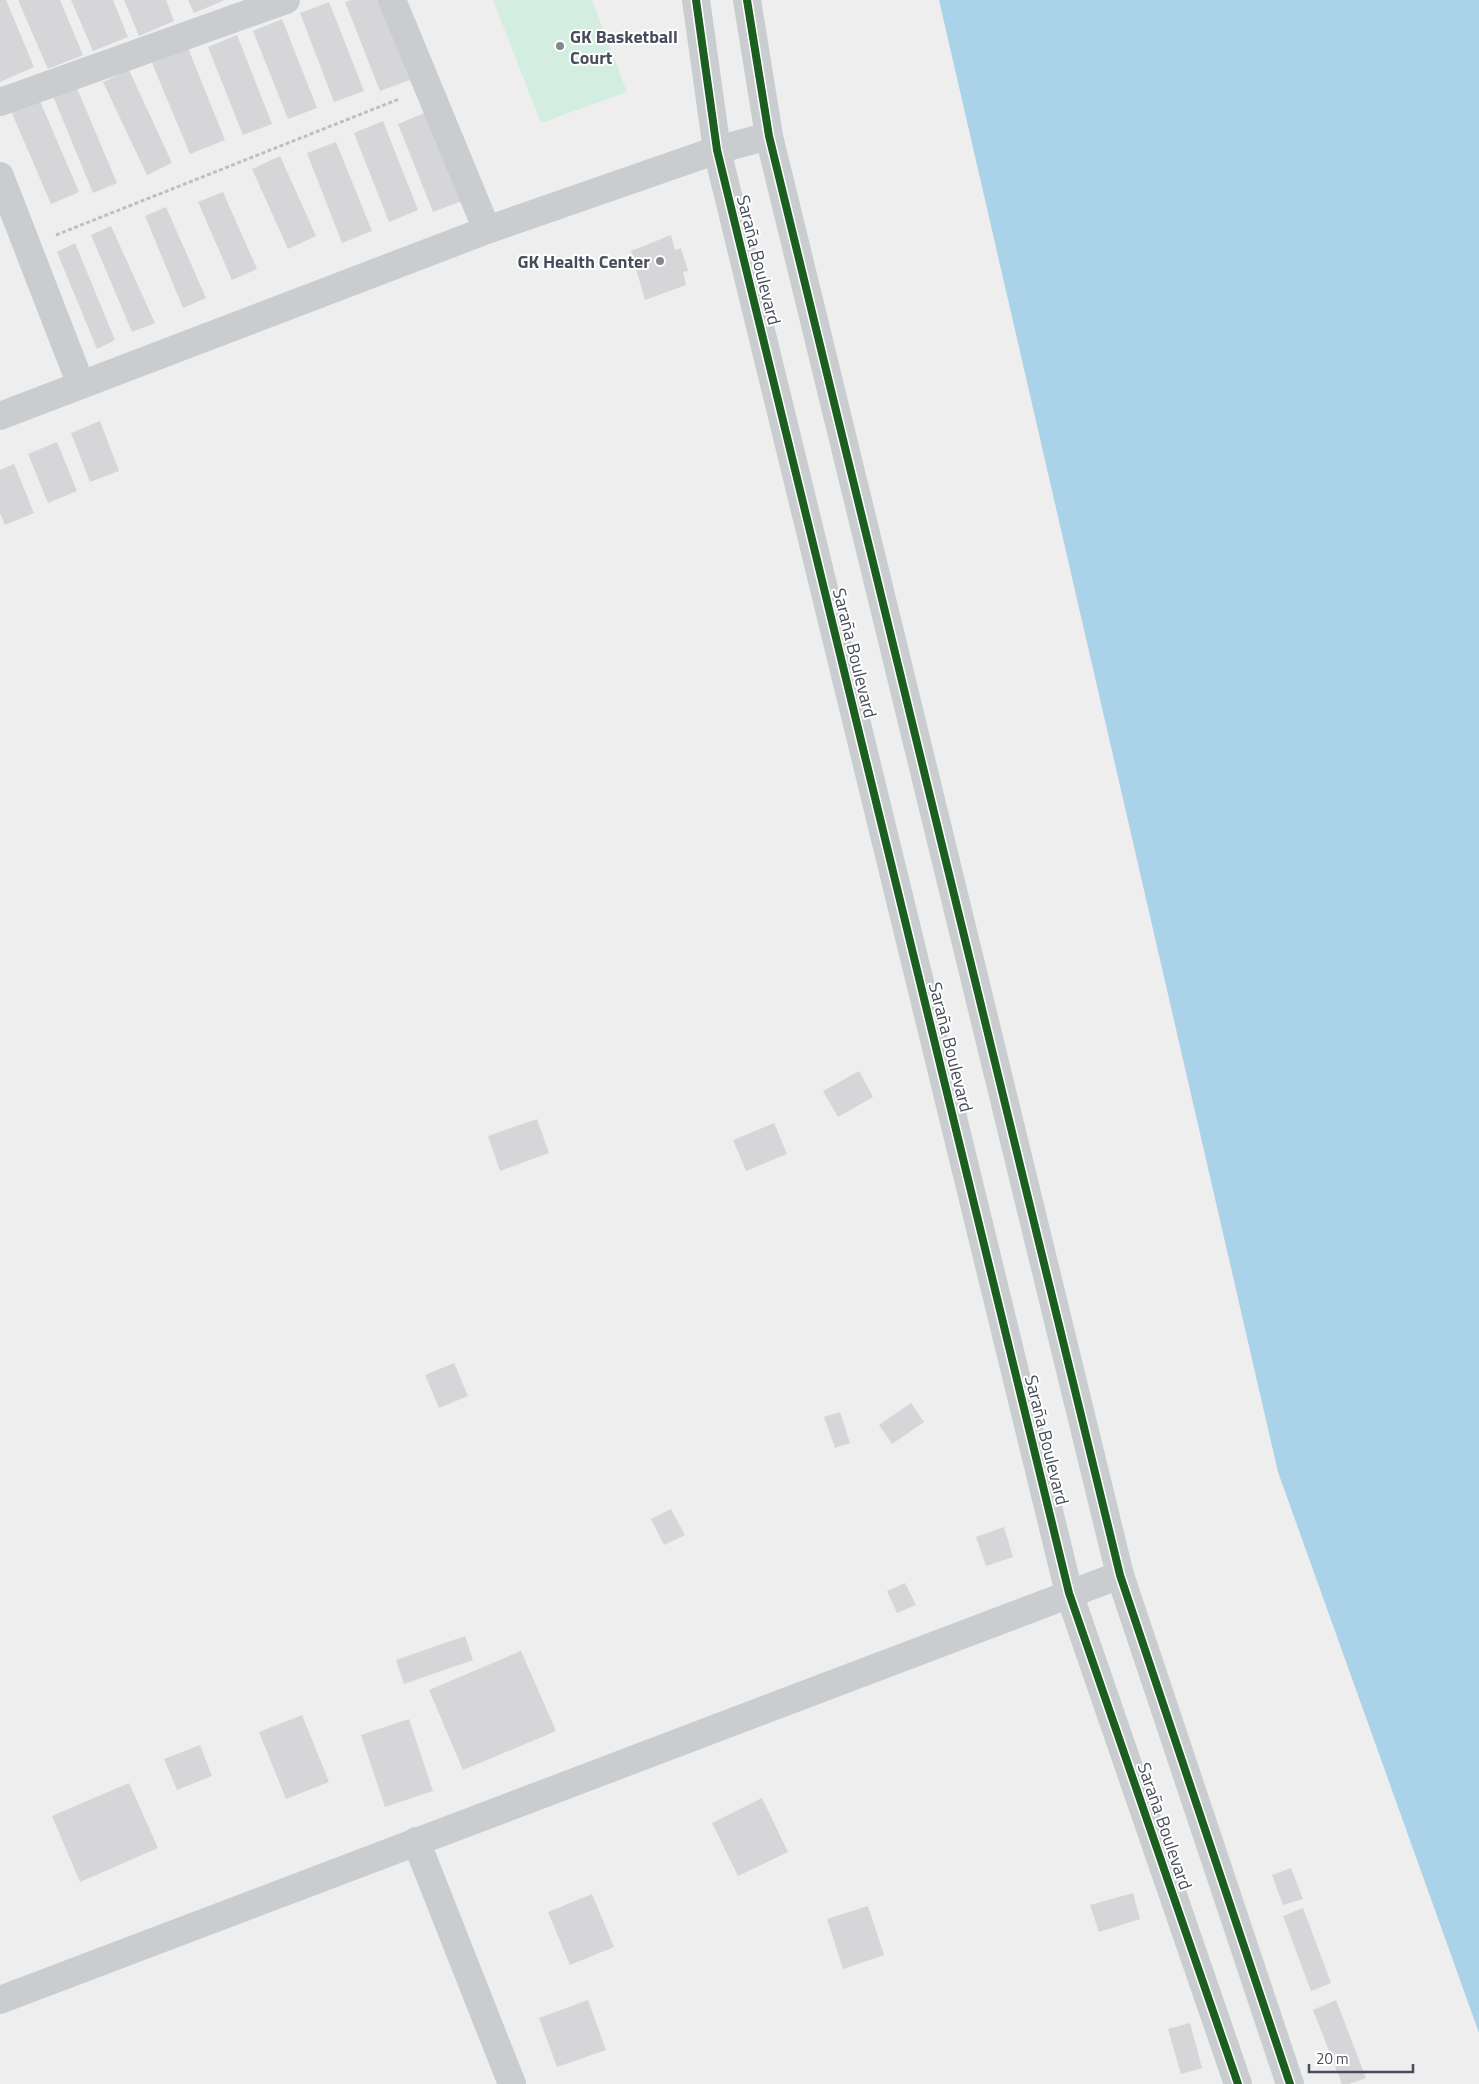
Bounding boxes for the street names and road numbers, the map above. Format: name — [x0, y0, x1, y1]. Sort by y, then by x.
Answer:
street label: Saraña Boulevard — [730, 192, 788, 328]
street label: Saraña Boulevard — [826, 585, 884, 721]
street label: Saraña Boulevard — [922, 979, 980, 1115]
street label: Saraña Boulevard — [1018, 1372, 1076, 1508]
street label: Saraña Boulevard — [1131, 1759, 1199, 1893]

